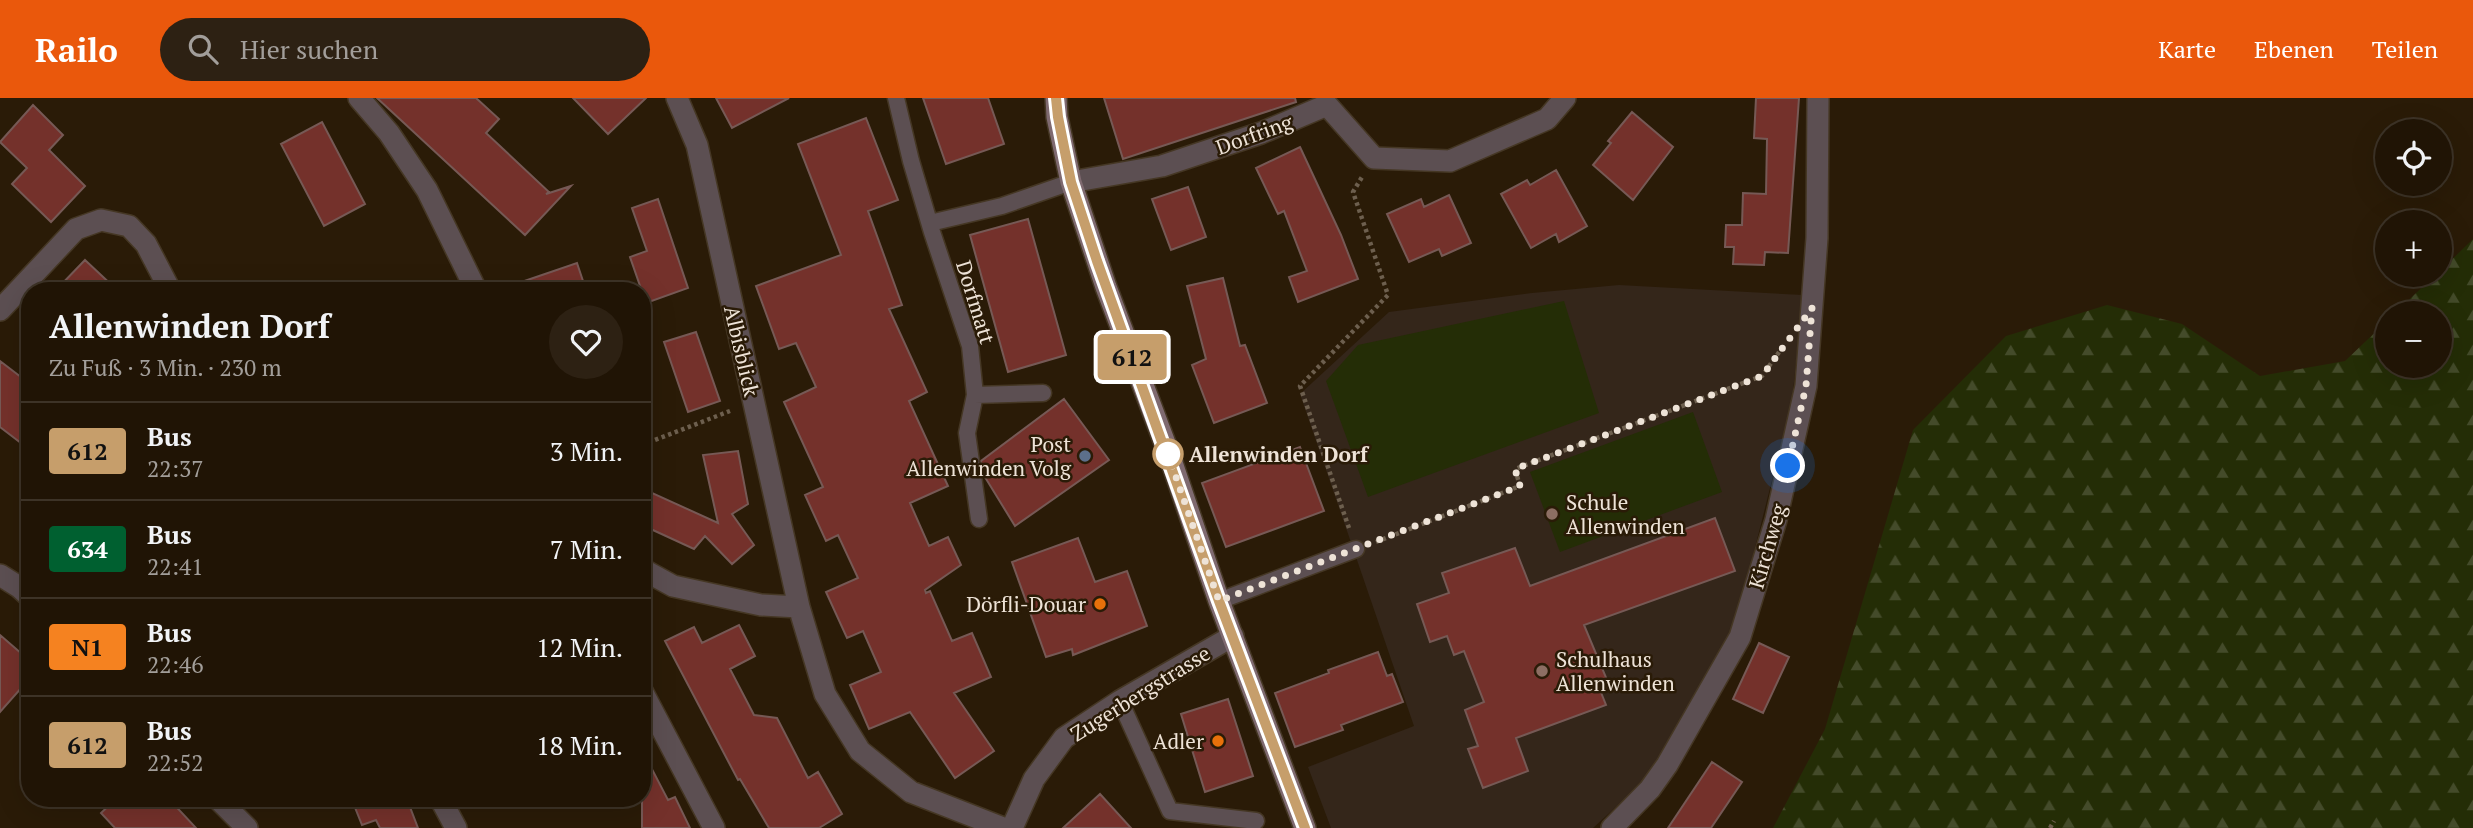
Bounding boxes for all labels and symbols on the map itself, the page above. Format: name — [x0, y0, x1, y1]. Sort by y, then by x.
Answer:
street label: Dorfring — [1212, 107, 1297, 161]
street label: Dorfmatt — [950, 257, 1002, 347]
street label: Albisblick — [718, 303, 766, 399]
line badge: 612 — [1092, 334, 1172, 380]
place label: Post Allenwinden Volg — [906, 430, 1072, 482]
marker: Allenwinden Dorf — [1153, 439, 1183, 469]
place label: Allenwinden Dorf — [1189, 440, 1370, 468]
marker: Post Allenwinden Volg — [1077, 448, 1093, 464]
your location — [1770, 448, 1805, 483]
place label: Schule Allenwinden — [1566, 488, 1685, 540]
street label: Kirchweg — [1742, 500, 1793, 592]
marker: Schule Allenwinden — [1544, 506, 1560, 522]
place label: Dörfli-Douar — [966, 590, 1086, 618]
marker: Dörfli-Douar — [1092, 596, 1108, 612]
street label: Zugerbergstrasse — [1065, 639, 1215, 747]
place label: Schulhaus Allenwinden — [1556, 645, 1675, 697]
marker: Schulhaus Allenwinden — [1534, 663, 1550, 679]
place label: Adler — [1153, 727, 1204, 755]
marker: Adler — [1210, 733, 1226, 749]

